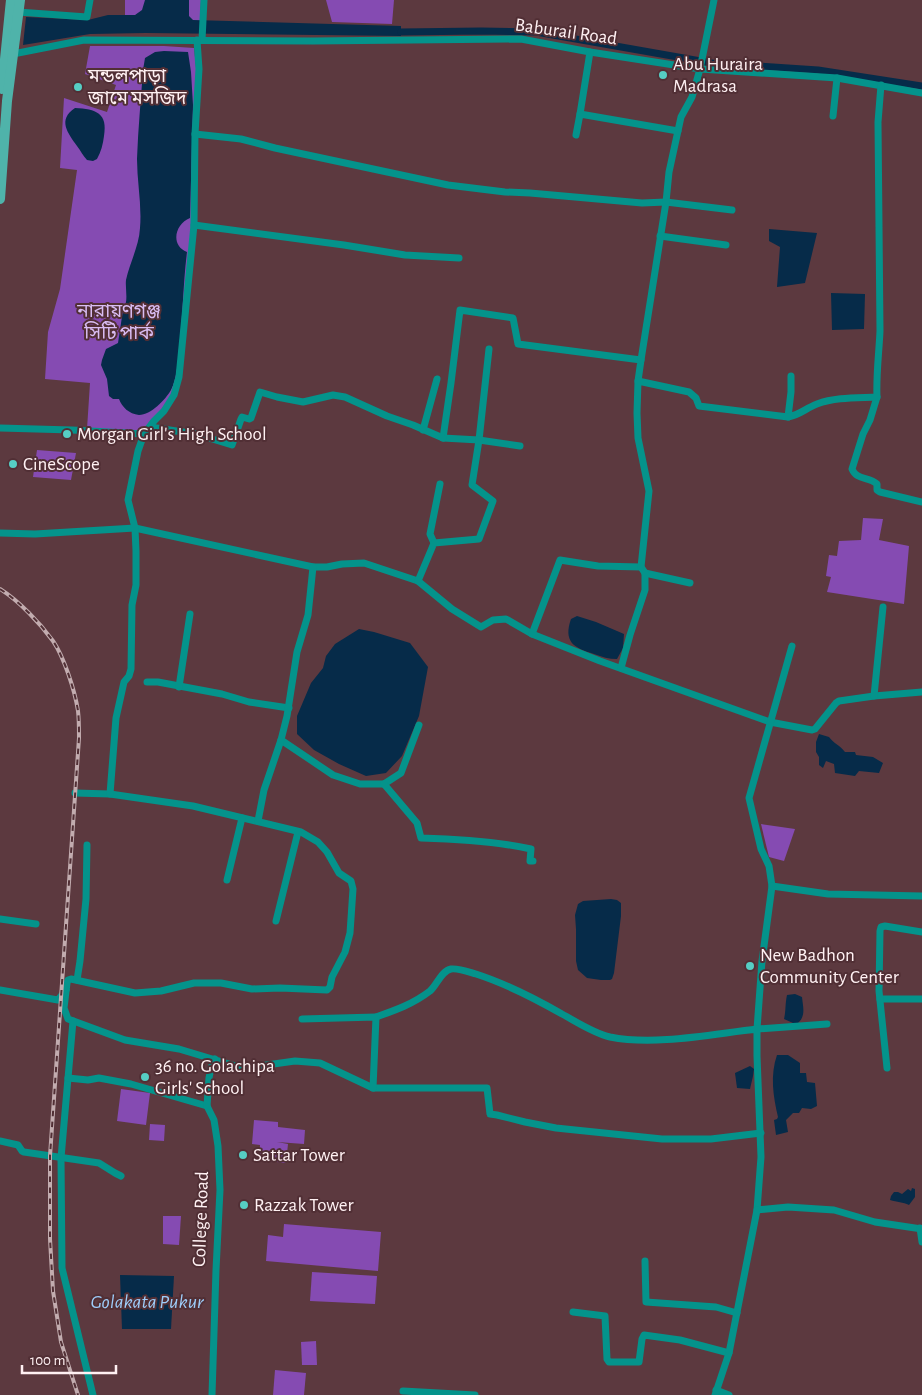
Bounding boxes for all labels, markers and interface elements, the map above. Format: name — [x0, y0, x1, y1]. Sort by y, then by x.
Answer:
street label: Baburail Road — [514, 15, 619, 49]
place label: Abu Huraira Madrasa — [673, 55, 763, 96]
place label: মন্ডলপাড়া জামে মসজিদ — [87, 67, 187, 108]
marker: Abu Huraira Madrasa — [657, 69, 669, 81]
marker: মন্ডলপাড়া জামে মসজিদ — [72, 81, 84, 93]
park label: নারায়ণগঞ্জ সিটি পার্ক — [76, 302, 161, 343]
place label: Morgan Girl's High School — [77, 425, 267, 444]
marker: Morgan Girl's High School — [61, 428, 73, 440]
place label: CineScope — [23, 455, 100, 474]
marker: CineScope — [7, 458, 19, 470]
place label: New Badhon Community Center — [760, 946, 899, 987]
marker: New Badhon Community Center — [744, 960, 756, 972]
place label: 36 no. Golachipa Girls' School — [155, 1057, 275, 1098]
marker: 36 no. Golachipa Girls' School — [139, 1071, 151, 1083]
place label: Sattar Tower — [253, 1146, 345, 1165]
marker: Sattar Tower — [237, 1149, 249, 1161]
street label: College Road — [190, 1171, 212, 1267]
place label: Razzak Tower — [254, 1196, 354, 1215]
marker: Razzak Tower — [238, 1199, 250, 1211]
water label: Golakata Pukur — [90, 1292, 204, 1312]
scale bar — [22, 1342, 116, 1374]
text: 100 m — [30, 1353, 65, 1368]

